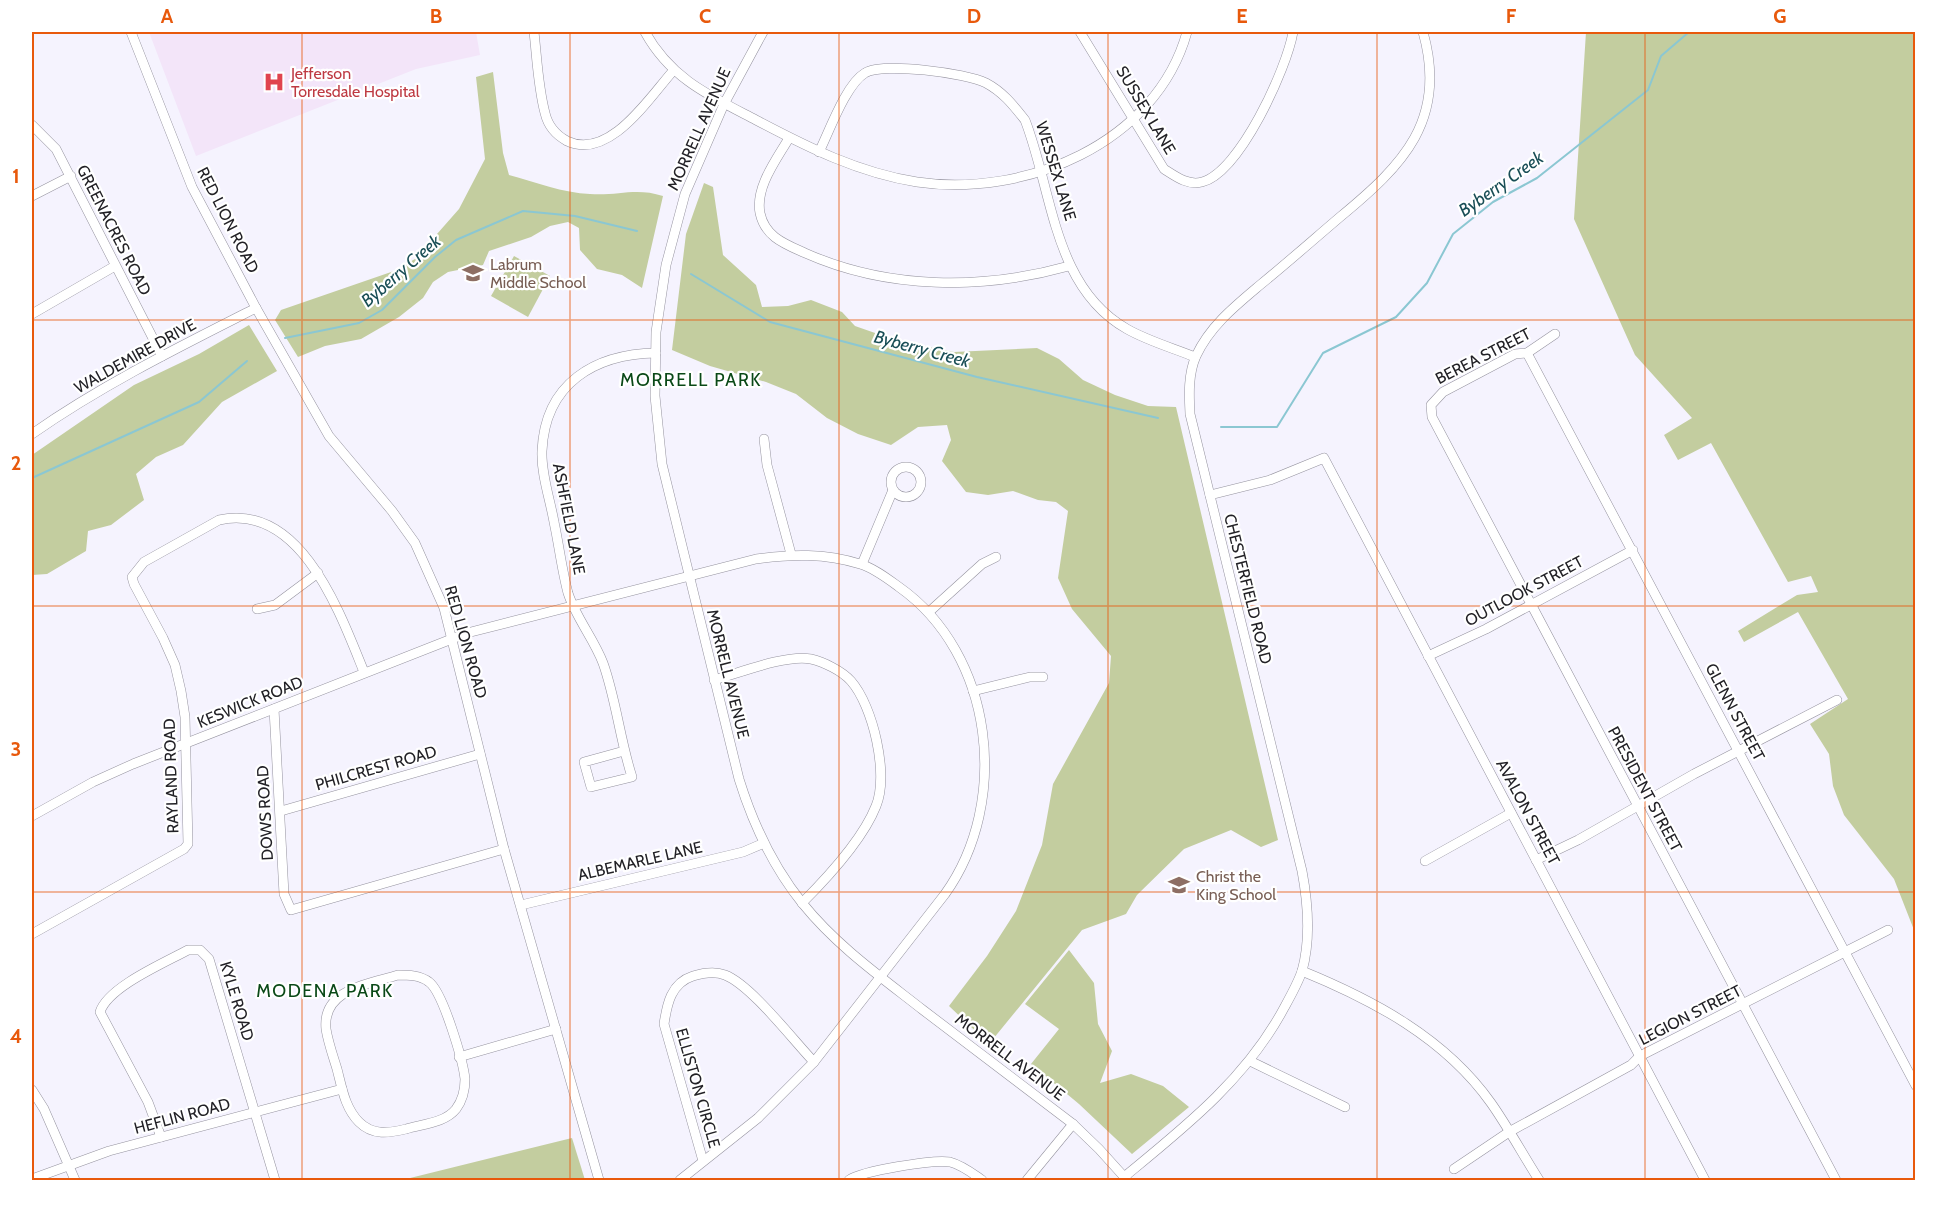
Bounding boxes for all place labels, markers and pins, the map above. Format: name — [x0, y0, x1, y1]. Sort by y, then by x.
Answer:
place label: Jefferson Torresdale Hospital — [290, 64, 420, 101]
hospital icon: Jefferson Torresdale Hospital — [262, 70, 286, 94]
place label: Labrum Middle School — [490, 255, 586, 292]
school or university icon: Labrum Middle School — [461, 261, 485, 285]
place label: Christ the King School — [1196, 867, 1276, 904]
school or university icon: Christ the King School — [1167, 873, 1191, 897]

